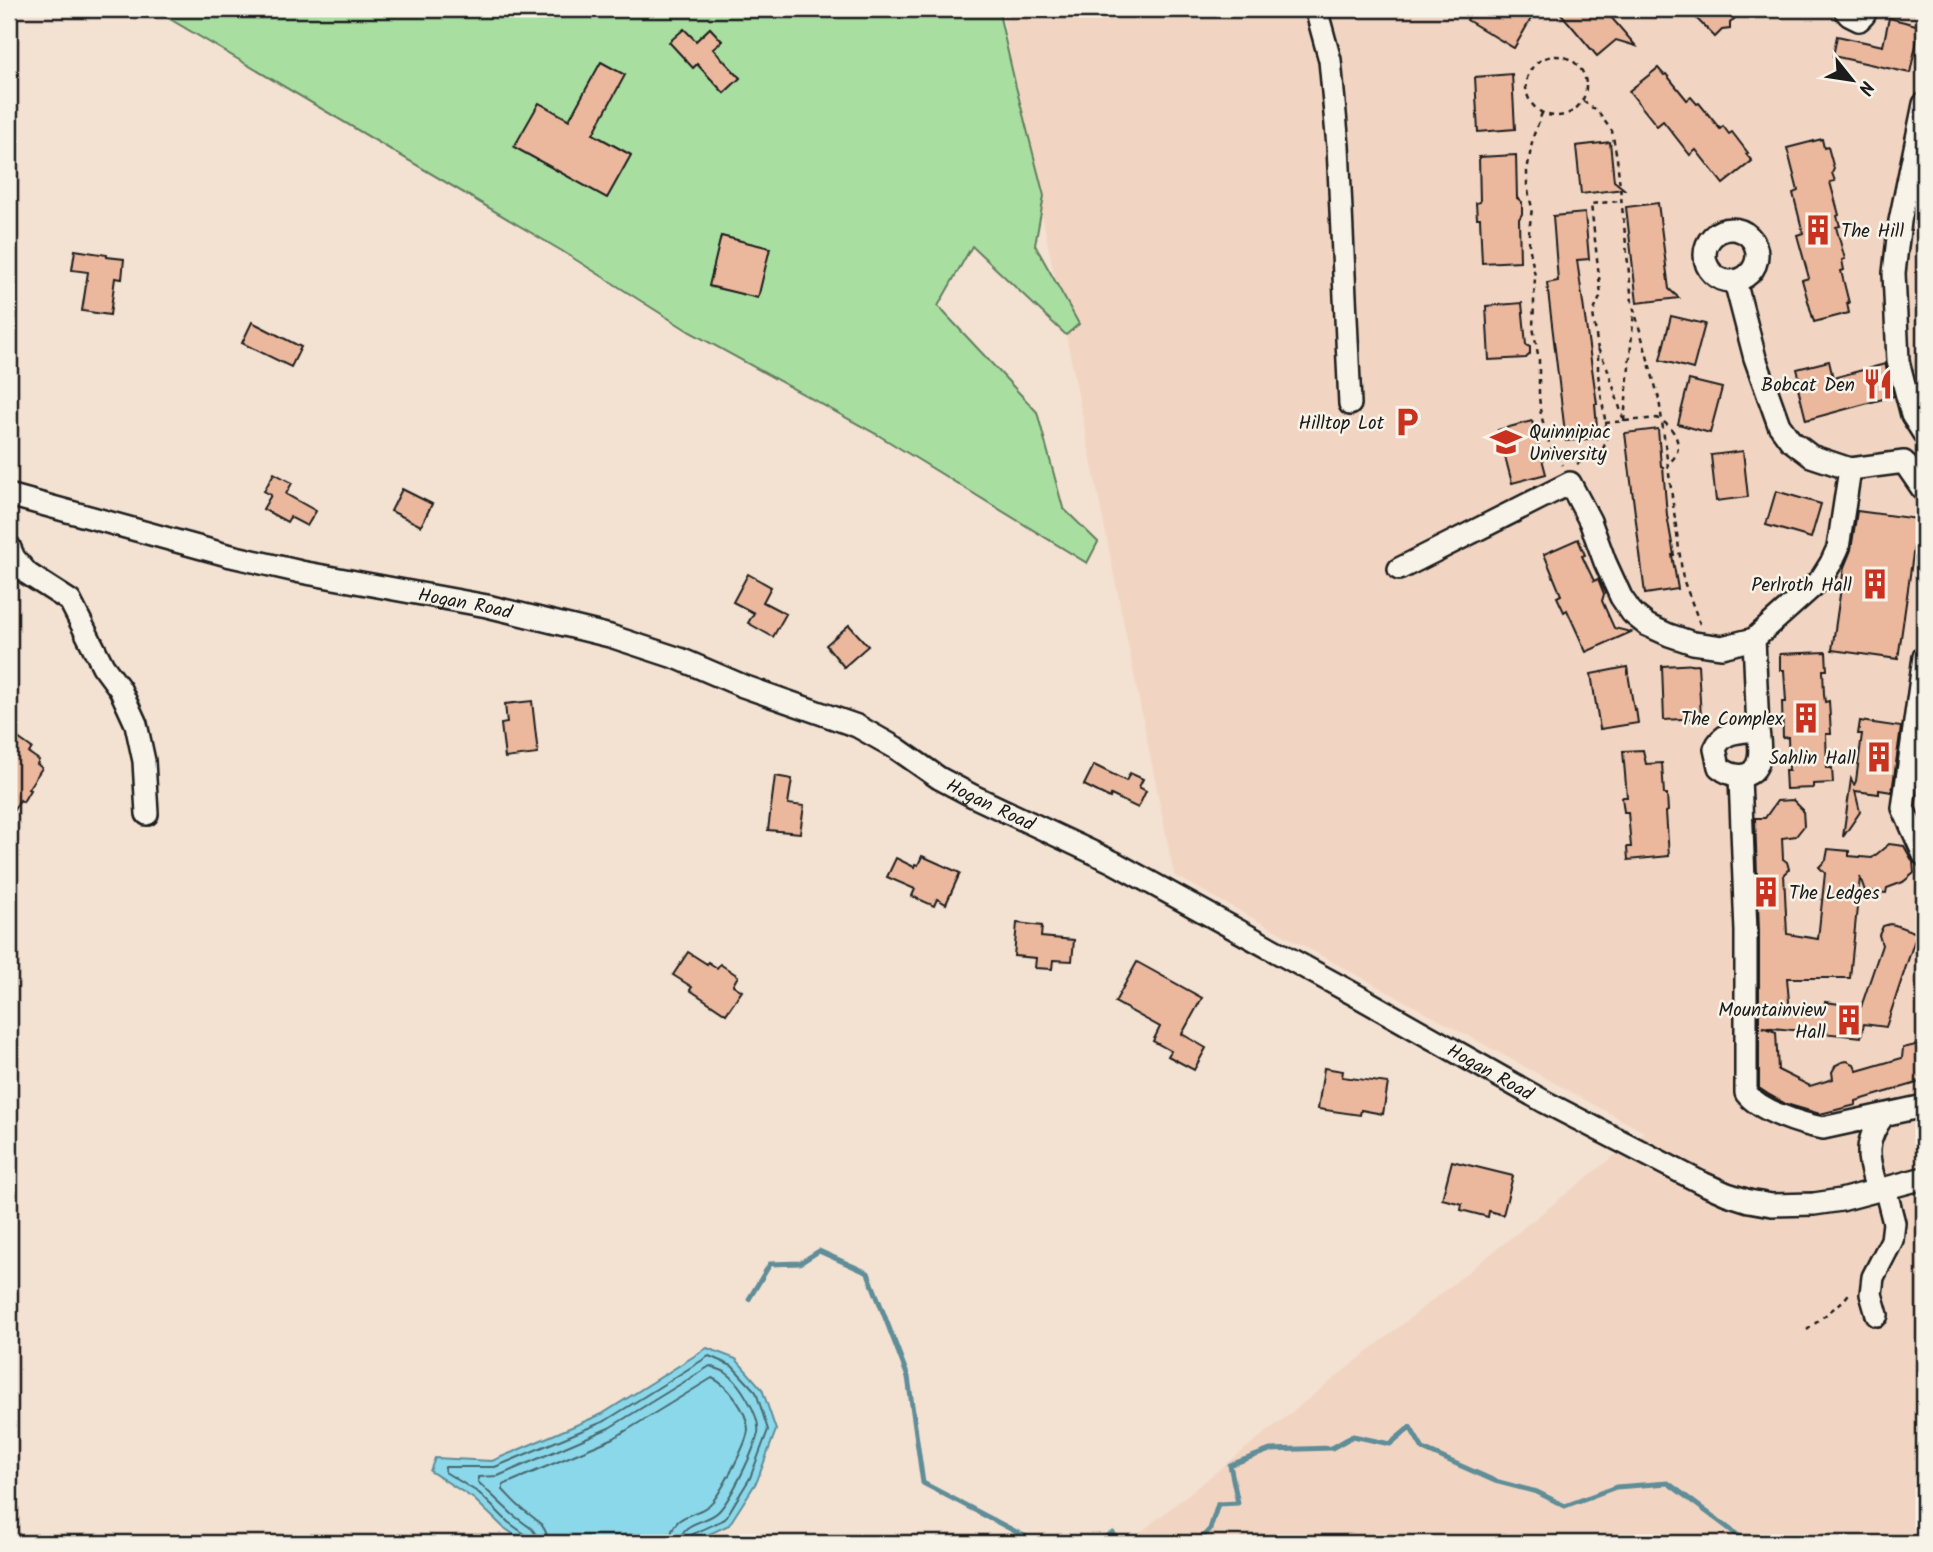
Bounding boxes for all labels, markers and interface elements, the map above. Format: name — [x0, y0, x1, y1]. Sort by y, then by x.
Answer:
north arrow — [1818, 46, 1888, 116]
text: N — [1849, 75, 1881, 100]
building icon: The Hill — [1801, 213, 1835, 247]
place label: The Hill — [1841, 217, 1904, 247]
restaurant icon: Bobcat Den — [1861, 367, 1895, 401]
place label: Bobcat Den — [1761, 371, 1855, 401]
parking icon: Hilltop Lot — [1390, 405, 1424, 439]
place label: Hilltop Lot — [1298, 409, 1385, 439]
place label: Quinnipiac University — [1529, 418, 1611, 470]
school or university icon: Quinnipiac University — [1489, 425, 1523, 459]
building icon: Perlroth Hall — [1858, 567, 1892, 601]
place label: Perlroth Hall — [1751, 571, 1852, 601]
street label: Hogan Road — [415, 581, 515, 629]
building icon: The Complex — [1789, 701, 1823, 735]
place label: The Complex — [1681, 705, 1784, 735]
building icon: Sahlin Hall — [1862, 740, 1896, 774]
place label: Sahlin Hall — [1769, 744, 1856, 774]
street label: Hogan Road — [940, 771, 1040, 840]
building icon: The Ledges — [1749, 875, 1783, 909]
place label: The Ledges — [1789, 879, 1880, 909]
place label: Mountainview Hall — [1718, 996, 1826, 1048]
building icon: Mountainview Hall — [1832, 1003, 1866, 1037]
street label: Hogan Road — [1441, 1037, 1539, 1110]

